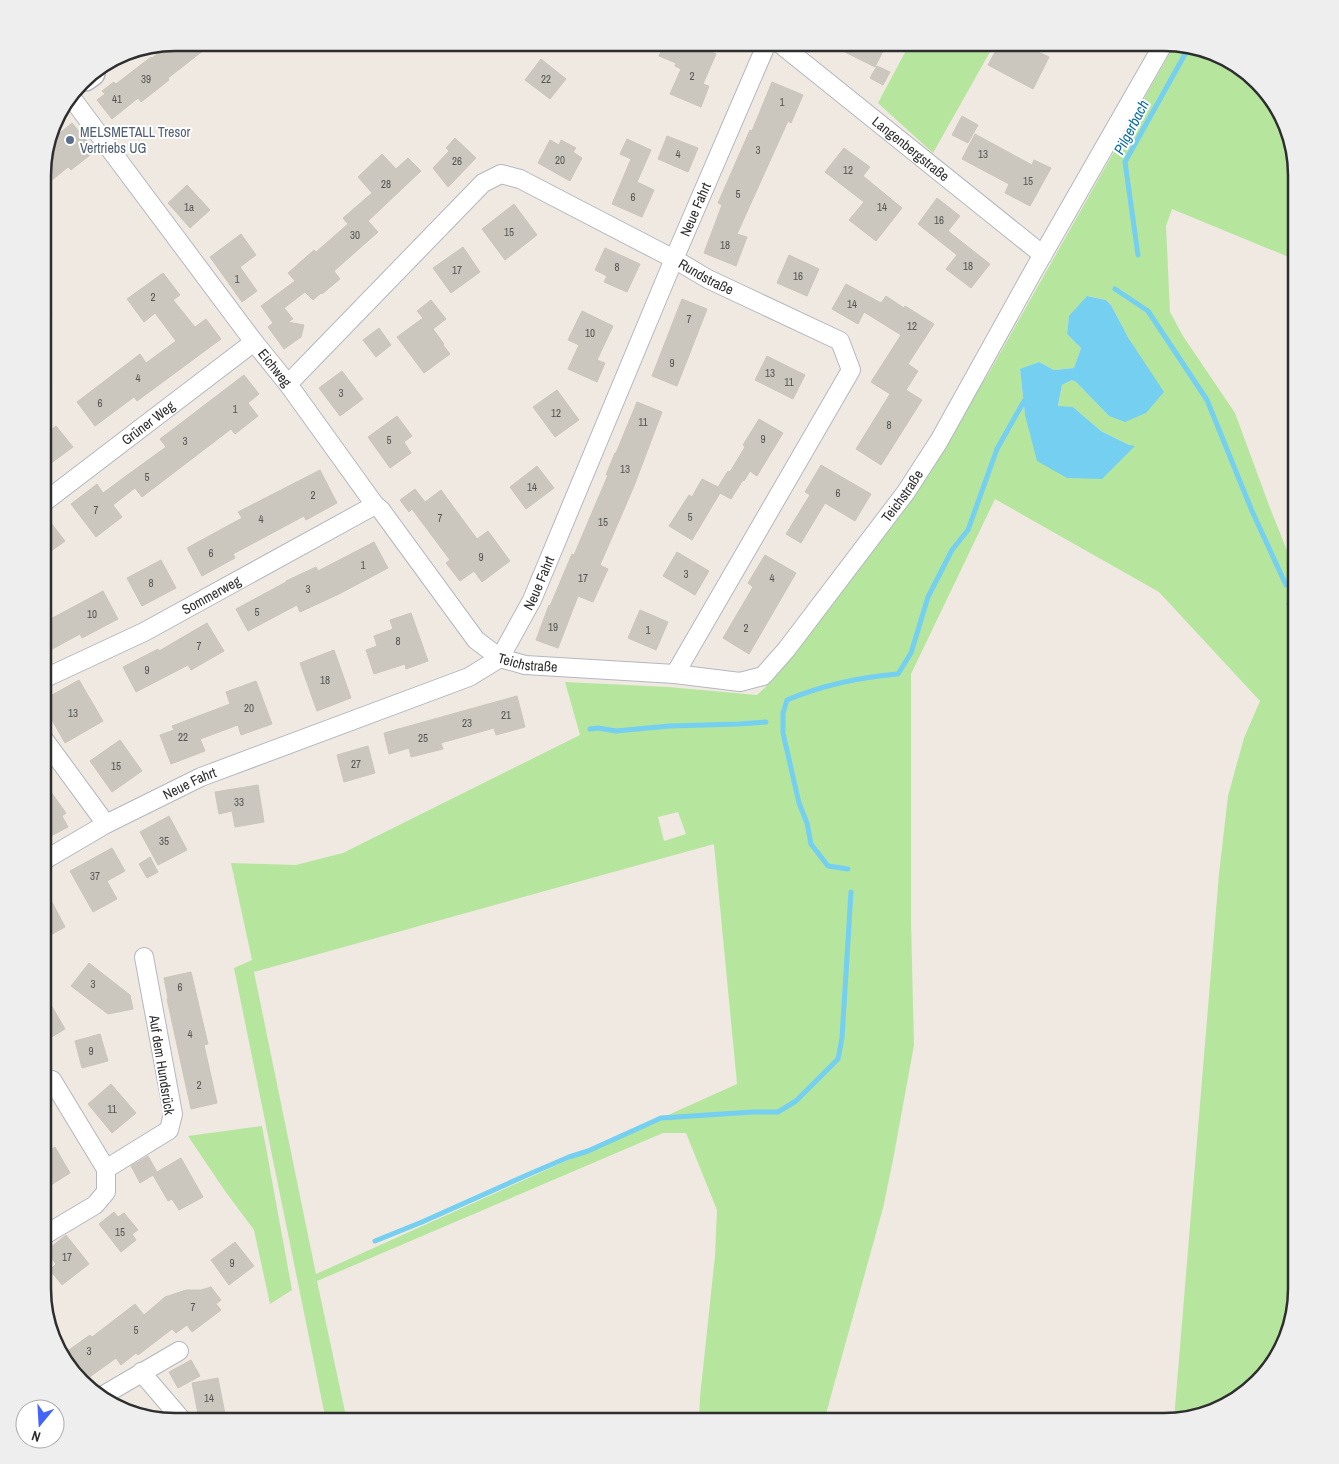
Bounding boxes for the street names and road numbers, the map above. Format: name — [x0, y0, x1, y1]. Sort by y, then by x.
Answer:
street label: Langenbergstraße — [869, 112, 953, 185]
street label: Neue Fahrt — [676, 180, 715, 239]
street label: Rundstraße — [675, 255, 736, 299]
street label: Eichweg — [254, 345, 296, 391]
street label: Grüner Weg — [118, 396, 179, 449]
street label: Teichstraße — [877, 466, 927, 526]
street label: Neue Fahrt — [519, 553, 558, 613]
street label: Sommerweg — [179, 571, 244, 619]
street label: Teichstraße — [496, 649, 558, 676]
street label: Neue Fahrt — [160, 763, 219, 803]
street label: Auf dem Hundsrück — [145, 1013, 179, 1116]

